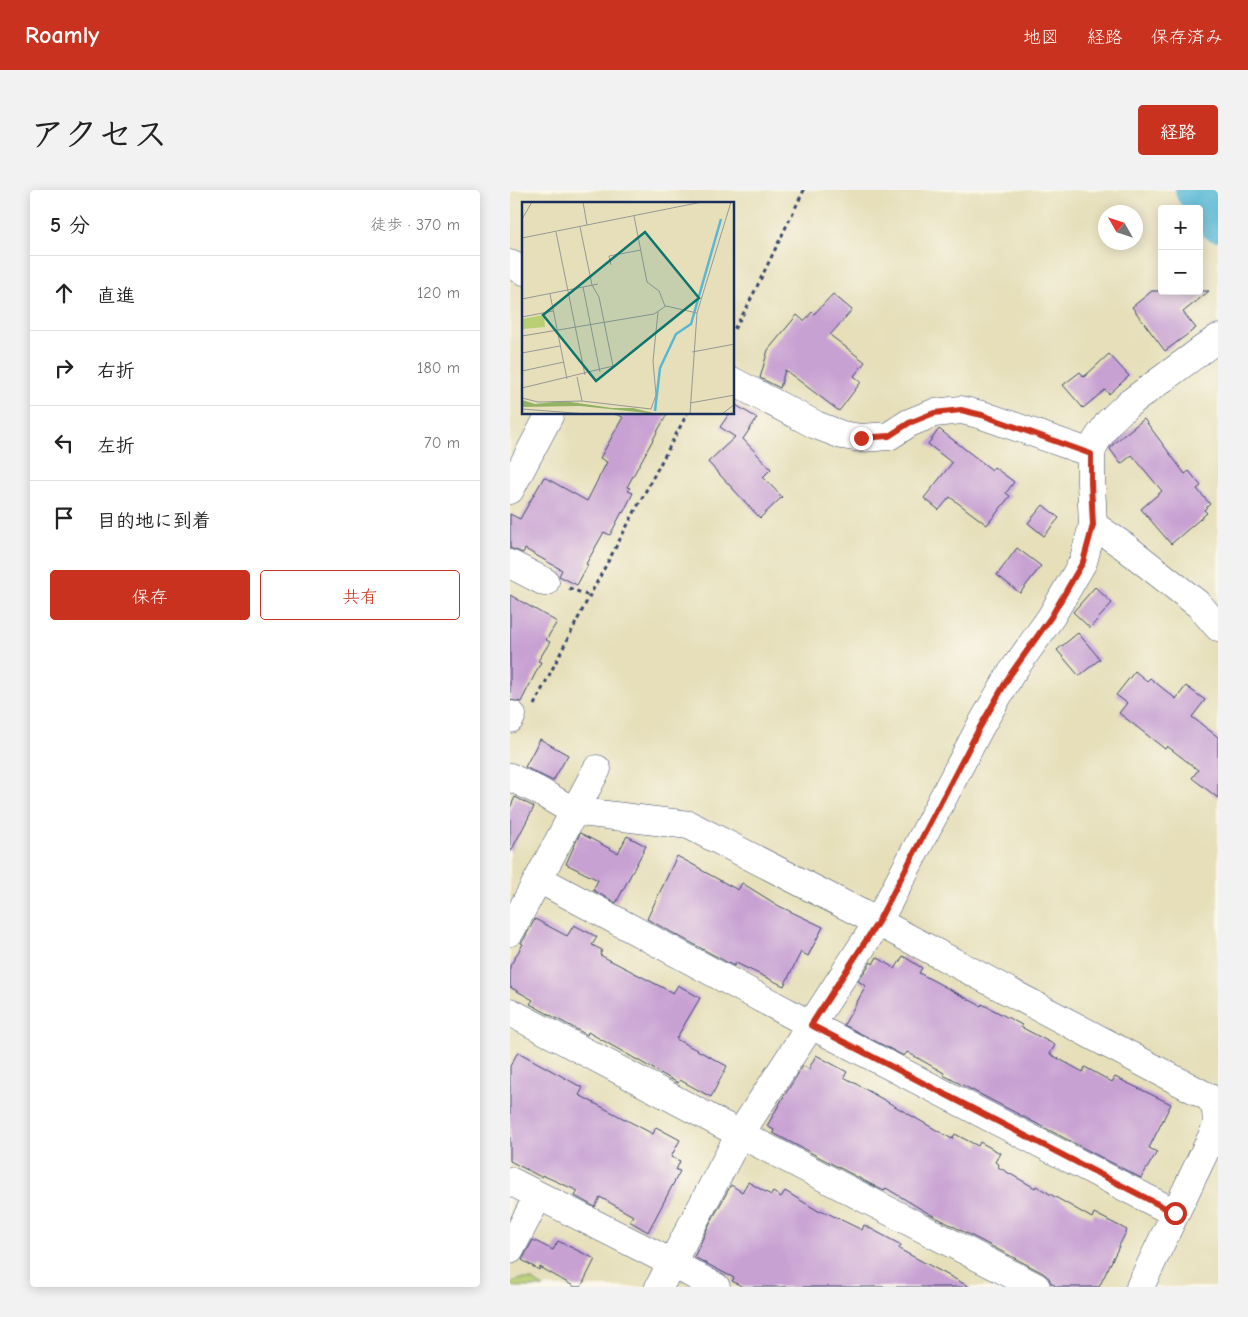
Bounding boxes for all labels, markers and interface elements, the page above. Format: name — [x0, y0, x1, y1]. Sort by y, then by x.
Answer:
text: Roamly — [25, 21, 99, 49]
text: 地図 — [1023, 27, 1059, 48]
text: 経路 — [1087, 27, 1123, 48]
text: 保存済み — [1151, 27, 1223, 48]
button: 経路 — [1138, 105, 1218, 155]
text: アクセス — [30, 114, 168, 155]
inset map — [522, 202, 735, 415]
north arrow — [1098, 205, 1143, 250]
map controls — [1158, 205, 1203, 295]
button: + — [1158, 205, 1203, 250]
text: 5 分 — [50, 213, 90, 237]
text: 徒歩 · 370 m — [371, 216, 460, 234]
button: − — [1158, 250, 1203, 295]
icon: ahead — [50, 279, 78, 307]
text: 120 m — [417, 284, 460, 302]
text: 直進 — [97, 285, 135, 307]
icon: right — [50, 354, 78, 382]
text: 180 m — [417, 359, 460, 377]
text: 右折 — [97, 360, 135, 382]
route end — [850, 427, 873, 450]
icon: left — [50, 429, 78, 457]
text: 70 m — [424, 434, 460, 452]
text: 左折 — [97, 435, 135, 457]
icon: arrive — [50, 504, 78, 532]
text: 目的地に到着 — [97, 510, 211, 532]
button: 保存 — [50, 570, 250, 620]
button: 共有 — [260, 570, 460, 620]
route start — [1164, 1202, 1187, 1225]

